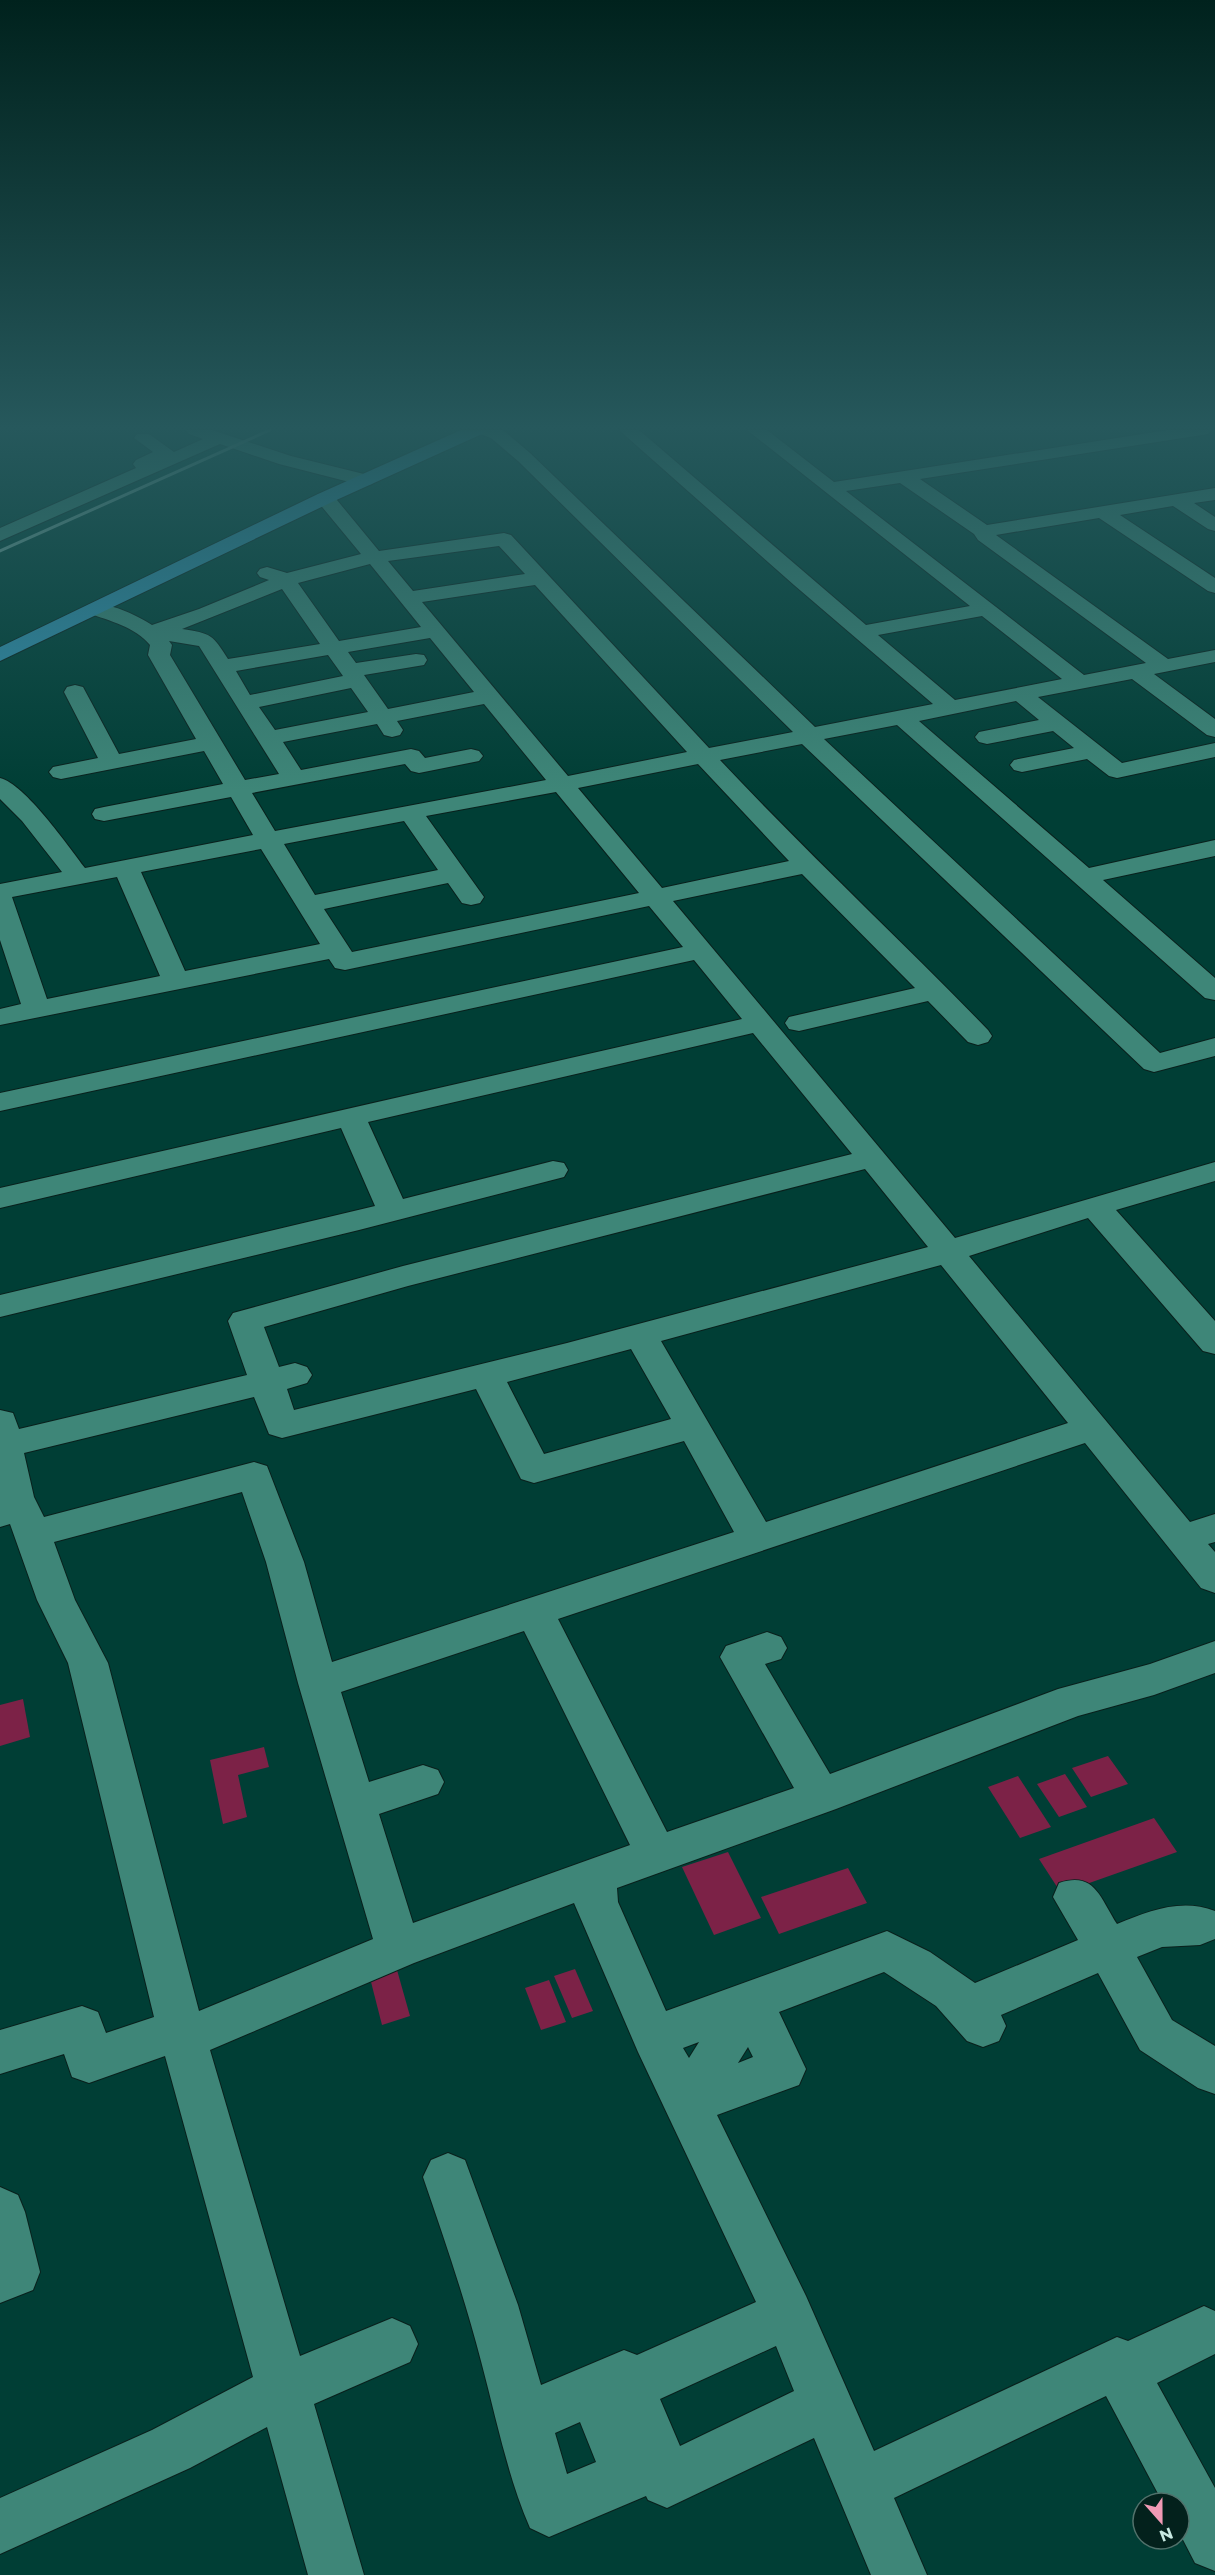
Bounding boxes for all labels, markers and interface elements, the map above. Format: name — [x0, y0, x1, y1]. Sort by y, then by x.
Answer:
north arrow — [1131, 2491, 1191, 2551]
text: N — [1157, 2523, 1176, 2546]

